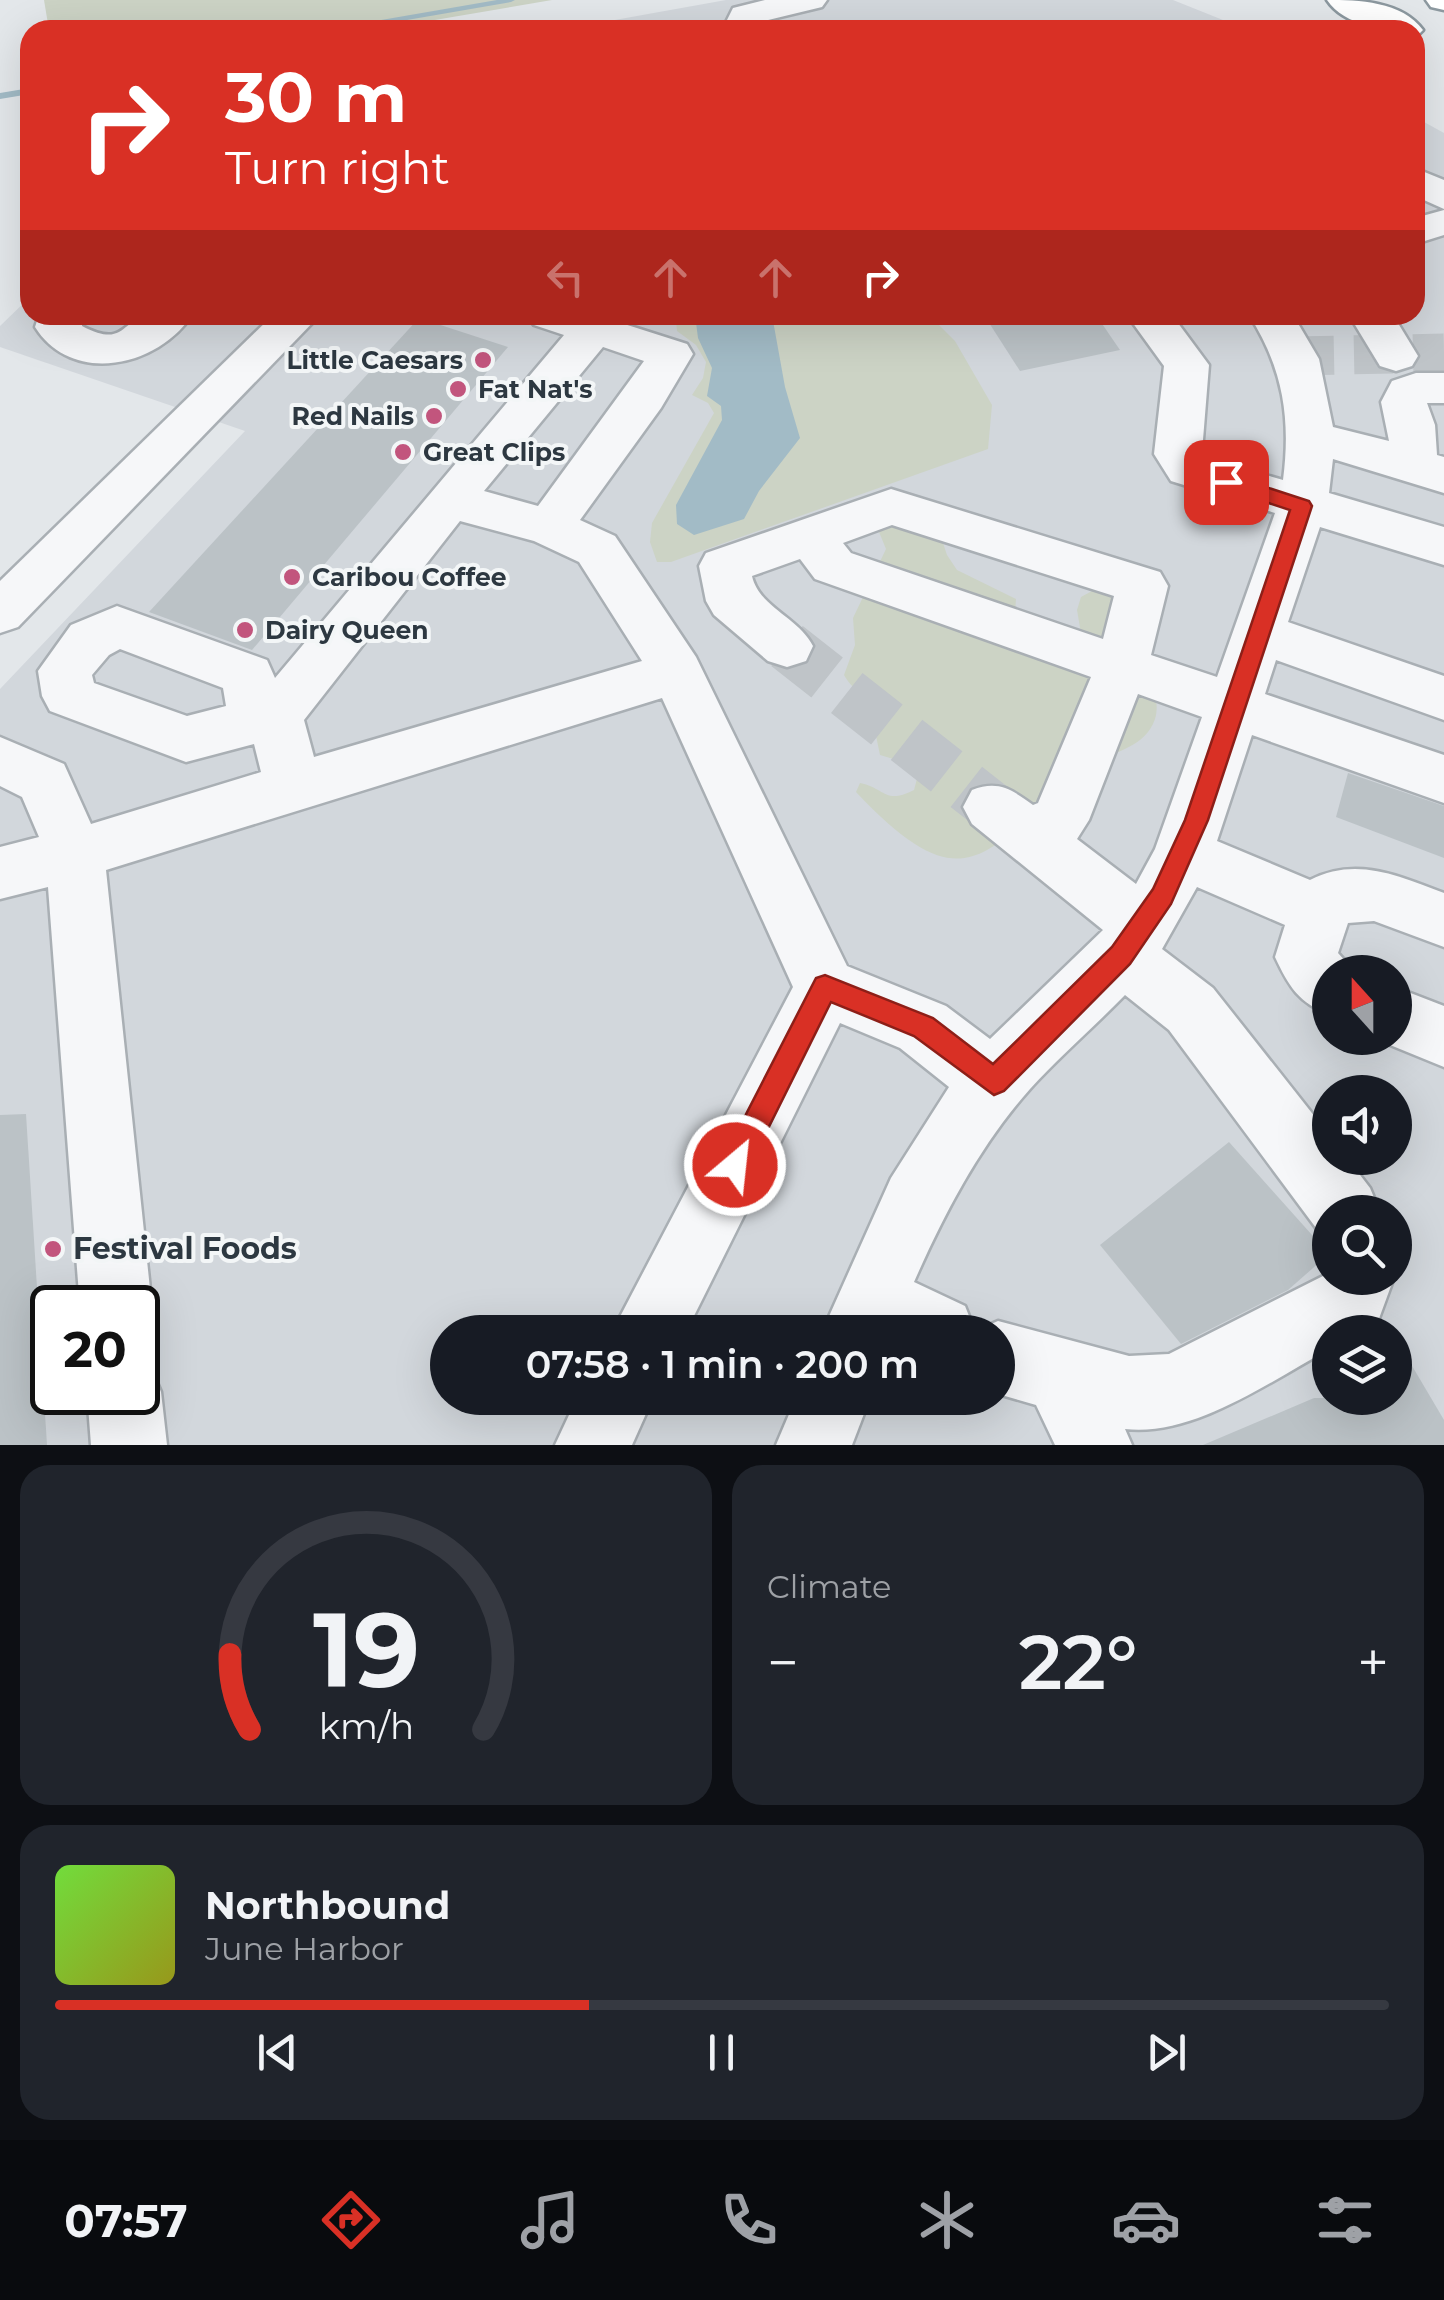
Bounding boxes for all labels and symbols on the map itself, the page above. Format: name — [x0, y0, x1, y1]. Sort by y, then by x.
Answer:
place label: Little Caesars — [286, 345, 463, 375]
marker: Little Caesars — [472, 349, 494, 371]
place label: Fat Nat's — [478, 374, 593, 404]
marker: Fat Nat's — [447, 378, 469, 400]
place label: Red Nails — [292, 401, 414, 431]
marker: Red Nails — [423, 405, 445, 427]
place label: Great Clips — [423, 437, 565, 467]
pin — [1184, 440, 1269, 525]
marker: Great Clips — [392, 441, 414, 463]
place label: Caribou Coffee — [312, 562, 506, 592]
marker: Caribou Coffee — [281, 566, 303, 588]
place label: Dairy Queen — [265, 615, 429, 645]
marker: Dairy Queen — [234, 619, 256, 641]
north arrow — [1312, 955, 1412, 1055]
position arrow — [683, 1113, 787, 1217]
place label: Festival Foods — [73, 1230, 297, 1267]
marker: Festival Foods — [42, 1238, 64, 1260]
speed limit sign: 20 — [30, 1285, 160, 1415]

